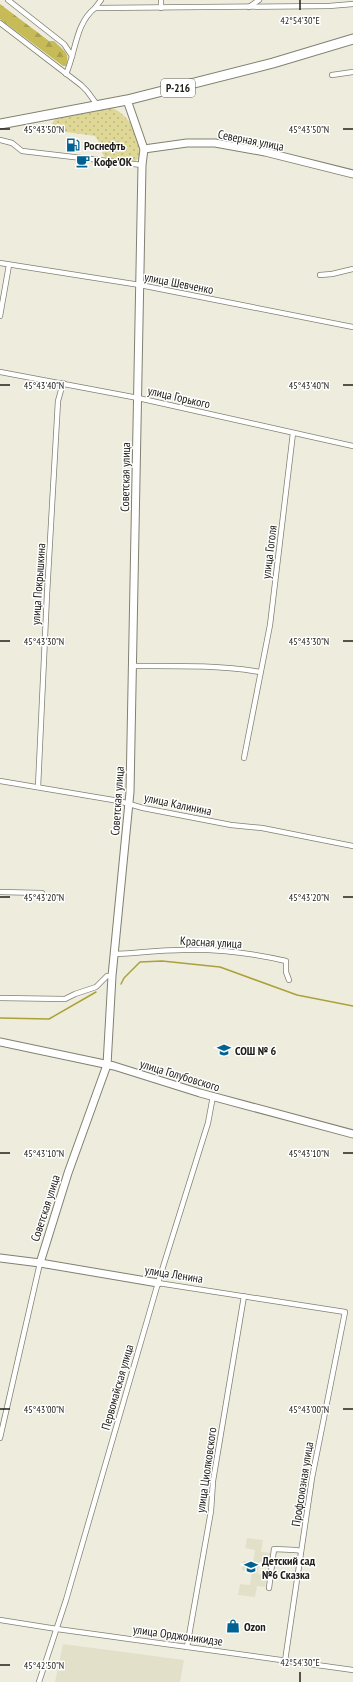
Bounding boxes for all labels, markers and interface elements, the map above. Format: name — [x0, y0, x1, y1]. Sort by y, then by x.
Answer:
text: 42°54'30"E — [280, 14, 320, 27]
road number: Р-216 — [161, 79, 195, 97]
text: 45°43'50"N — [24, 123, 64, 136]
text: 45°43'50"N — [289, 123, 329, 136]
street label: Северная улица — [217, 126, 285, 154]
fuel station icon: Роснефть — [65, 137, 81, 153]
place label: Роснефть — [84, 138, 125, 153]
cafe icon: Кофе'ОК — [75, 153, 91, 169]
place label: Кофе'ОК — [94, 154, 133, 169]
street label: улица Шевченко — [143, 269, 215, 297]
text: 45°43'40"N — [24, 379, 64, 392]
text: 45°43'40"N — [289, 379, 329, 392]
street label: улица Горького — [146, 383, 212, 411]
street label: Советская улица — [117, 442, 133, 512]
street label: улица Гоголя — [258, 524, 280, 580]
street label: улица Покрышкина — [28, 542, 48, 625]
text: 45°43'30"N — [24, 635, 64, 648]
text: 45°43'30"N — [289, 635, 329, 648]
street label: Советская улица — [107, 766, 127, 836]
street label: улица Калинина — [143, 790, 213, 818]
text: 45°43'20"N — [24, 891, 64, 904]
text: 45°43'20"N — [289, 891, 329, 904]
street label: Красная улица — [180, 933, 243, 951]
school or university icon: СОШ № 6 — [216, 1042, 232, 1058]
place label: СОШ № 6 — [235, 1043, 276, 1058]
street label: улица Голубовского — [138, 1056, 222, 1094]
text: 45°43'10"N — [24, 1147, 64, 1160]
text: 45°43'10"N — [289, 1147, 329, 1160]
street label: Советская улица — [27, 1173, 63, 1243]
street label: улица Ленина — [144, 1262, 204, 1286]
street label: Первомайская улица — [98, 1342, 136, 1432]
text: 45°43'00"N — [24, 1403, 64, 1416]
text: 45°43'00"N — [289, 1403, 329, 1416]
street label: улица Циолковского — [193, 1426, 219, 1514]
street label: Профсоюзная улица — [288, 1440, 316, 1527]
place label: Детский сад №6 Сказка — [262, 1553, 315, 1582]
school or university icon: Детский сад №6 Сказка — [243, 1559, 259, 1575]
shop icon: Ozon — [225, 1618, 241, 1634]
place label: Ozon — [244, 1619, 266, 1634]
street label: улица Орджоникидзе — [132, 1621, 224, 1649]
text: 42°54'30"E — [280, 1656, 320, 1669]
text: 45°42'50"N — [24, 1659, 64, 1672]

